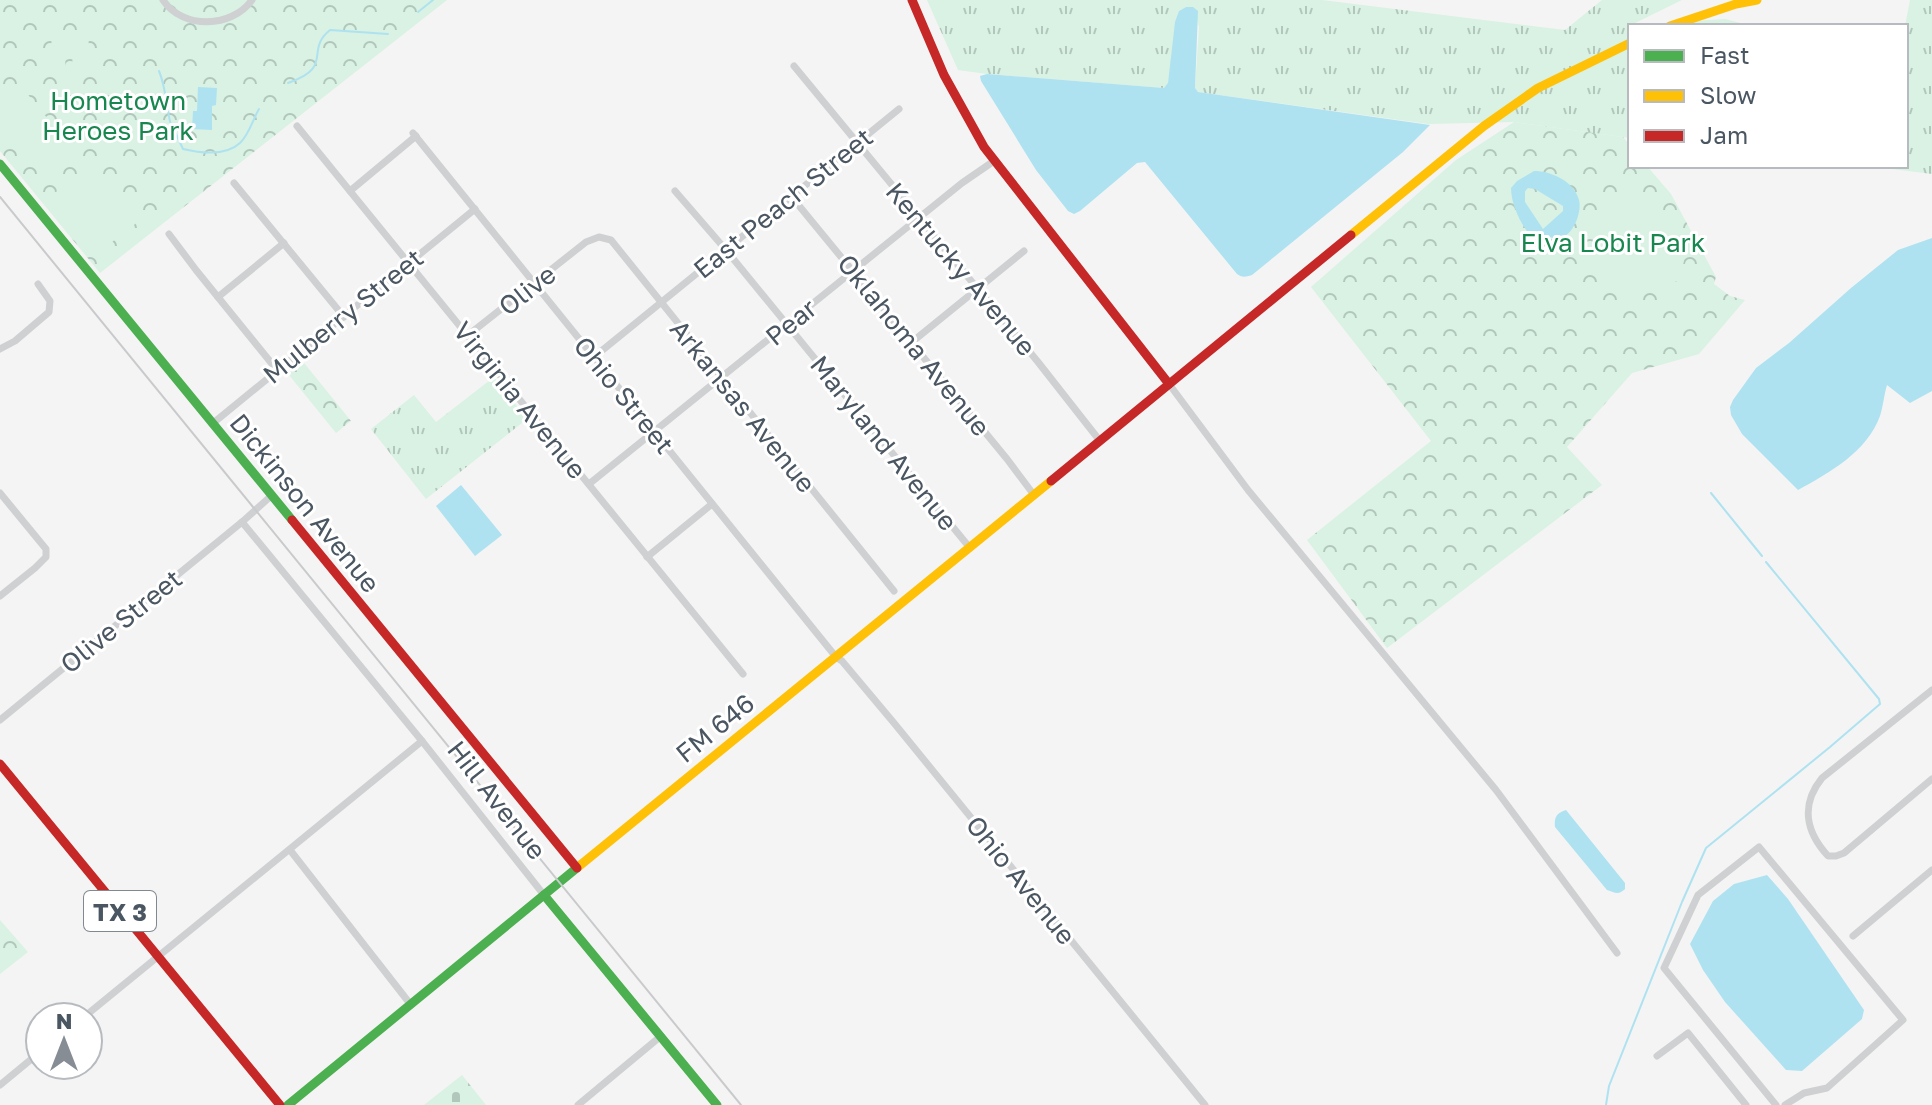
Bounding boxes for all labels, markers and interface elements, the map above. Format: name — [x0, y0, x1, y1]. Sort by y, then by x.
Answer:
legend — [1628, 24, 1908, 168]
text: Fast — [1700, 40, 1750, 69]
text: Slow — [1700, 80, 1756, 109]
park label: Hometown Heroes Park — [42, 85, 194, 146]
text: Jam — [1700, 120, 1748, 149]
street label: East Peach Street — [687, 121, 879, 285]
street label: Kentucky Avenue — [880, 176, 1042, 362]
park label: Elva Lobit Park — [1521, 227, 1706, 258]
street label: Mulberry Street — [257, 242, 429, 390]
street label: Oklahoma Avenue — [831, 248, 997, 442]
street label: Olive — [492, 258, 562, 322]
street label: Pear — [759, 292, 823, 352]
street label: Arkansas Avenue — [664, 313, 822, 499]
street label: Virginia Avenue — [447, 315, 593, 485]
street label: Ohio Street — [568, 330, 680, 460]
street label: Maryland Avenue — [804, 349, 964, 537]
street label: Dickinson Avenue — [224, 408, 386, 598]
street label: Olive Street — [54, 563, 188, 679]
street label: FM 646 — [670, 687, 760, 769]
street label: Hill Avenue — [441, 735, 553, 865]
street label: Ohio Avenue — [960, 810, 1082, 950]
road number: TX 3 — [84, 891, 156, 931]
north arrow — [24, 1001, 104, 1081]
text: N — [56, 1007, 72, 1034]

